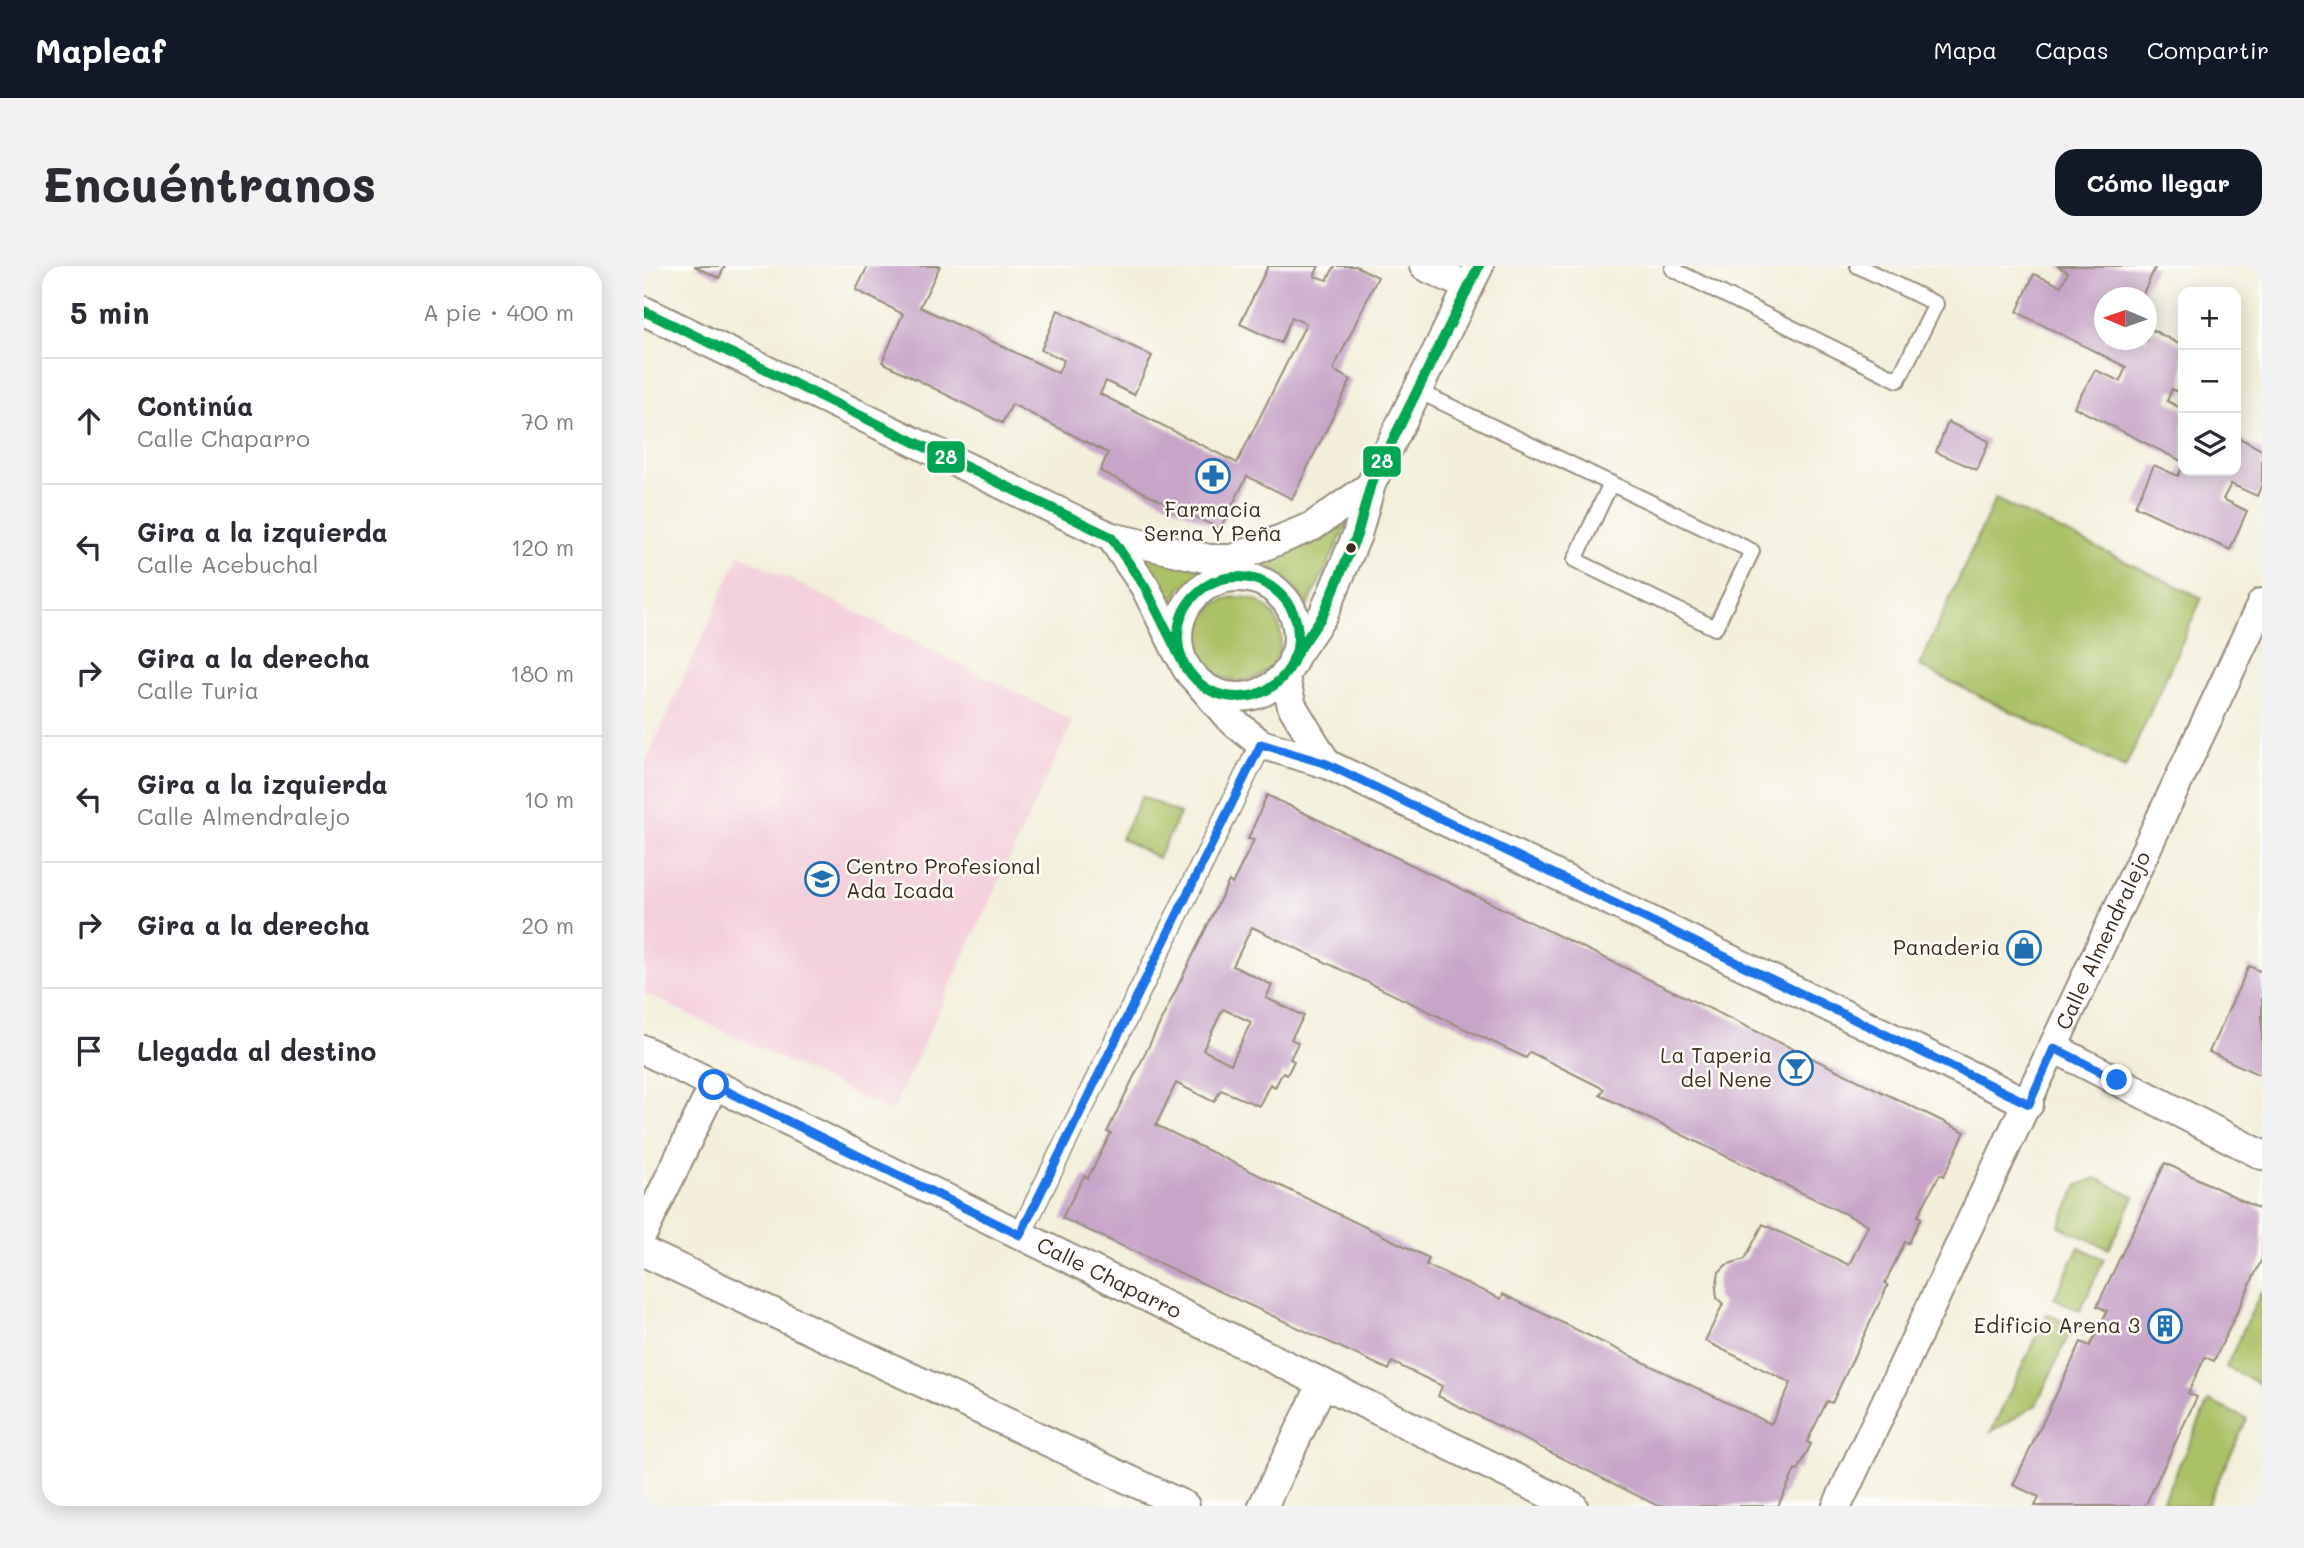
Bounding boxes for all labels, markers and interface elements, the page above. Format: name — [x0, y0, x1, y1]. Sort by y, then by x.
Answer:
text: Mapleaf — [35, 28, 166, 71]
text: Mapa — [1933, 34, 1997, 65]
text: Capas — [2035, 34, 2109, 65]
text: Compartir — [2147, 34, 2269, 65]
button: Cómo llegar — [2055, 149, 2262, 216]
text: Encuéntranos — [42, 151, 376, 214]
north arrow — [2094, 287, 2157, 350]
map controls — [2178, 287, 2241, 476]
button: + — [2178, 287, 2241, 350]
text: 5 min — [70, 292, 150, 332]
text: A pie · 400 m — [423, 297, 574, 327]
button: − — [2178, 350, 2241, 413]
text: Continúa — [137, 389, 253, 423]
icon: ahead — [70, 402, 108, 440]
text: 70 m — [521, 406, 574, 436]
button: layers — [2178, 413, 2241, 476]
text: Calle Chaparro — [137, 423, 310, 453]
line badge: 28 — [926, 440, 966, 474]
text: 28 — [935, 444, 957, 469]
line badge: 28 — [1362, 445, 1402, 478]
text: 28 — [1371, 448, 1393, 473]
pharmacy icon: Farmacia Serna Y Peña — [1194, 457, 1232, 495]
place label: Farmacia Serna Y Peña — [1144, 495, 1282, 546]
text: Gira a la izquierda — [137, 515, 388, 549]
icon: left — [70, 528, 108, 566]
text: 120 m — [511, 532, 574, 562]
unlabelled marker — [1344, 541, 1358, 555]
text: Calle Acebuchal — [137, 549, 318, 579]
text: Gira a la derecha — [137, 641, 370, 675]
icon: right — [70, 654, 108, 692]
text: 180 m — [510, 658, 574, 688]
text: Calle Turia — [137, 675, 259, 705]
text: Gira a la izquierda — [137, 767, 388, 801]
icon: left — [70, 780, 108, 818]
text: 10 m — [524, 784, 574, 814]
text: Calle Almendralejo — [137, 801, 350, 831]
street label: Calle Almendralejo — [2049, 846, 2156, 1034]
place label: Centro Profesional Ada Icada — [846, 852, 1041, 903]
school or university icon: Centro Profesional Ada Icada — [803, 860, 841, 898]
icon: right — [70, 906, 108, 944]
text: Gira a la derecha — [137, 908, 370, 942]
text: 20 m — [521, 910, 574, 940]
shop icon: Panaderia — [2005, 929, 2043, 967]
place label: Panaderia — [1893, 933, 2000, 960]
icon: arrive — [70, 1032, 108, 1070]
text: Llegada al destino — [137, 1034, 376, 1068]
place label: La Taperia del Nene — [1660, 1041, 1772, 1092]
bar icon: La Taperia del Nene — [1777, 1049, 1815, 1087]
route end — [2101, 1064, 2132, 1095]
route start — [698, 1069, 729, 1100]
street label: Calle Chaparro — [1033, 1230, 1187, 1324]
building icon: Edificio Arena 3 — [2146, 1307, 2184, 1345]
place label: Edificio Arena 3 — [1974, 1311, 2140, 1338]

